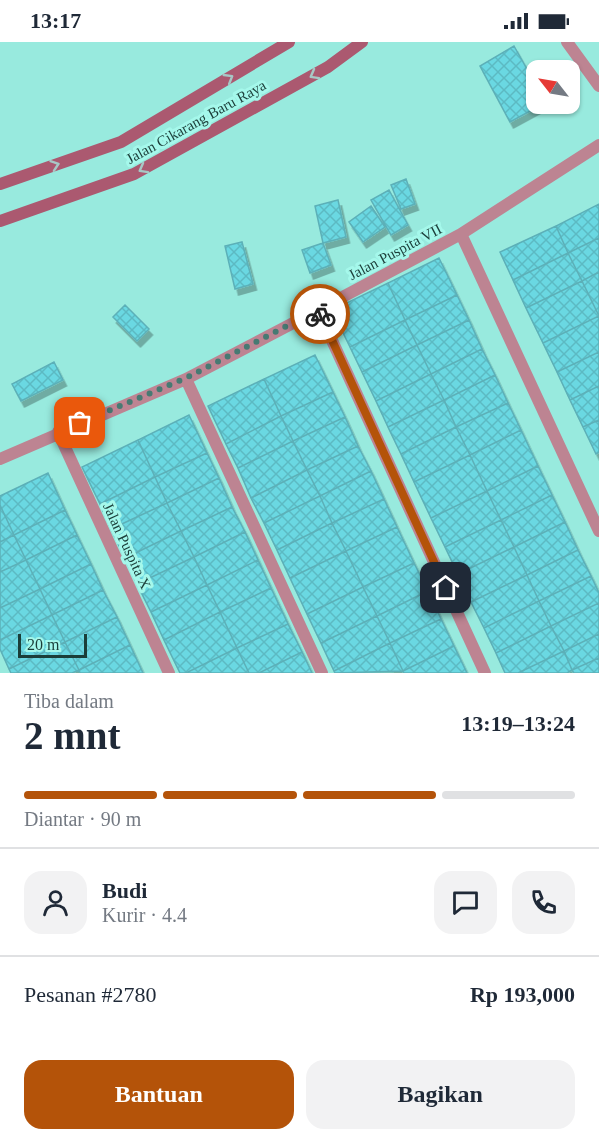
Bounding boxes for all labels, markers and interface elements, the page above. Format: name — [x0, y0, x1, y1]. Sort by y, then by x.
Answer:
text: 13:17 — [30, 8, 81, 33]
north arrow — [526, 60, 580, 114]
map controls — [526, 60, 580, 114]
one-way arrow — [309, 68, 320, 79]
one-way arrow — [223, 73, 233, 85]
street label: Jalan Cikarang Baru Raya — [123, 77, 269, 167]
one-way arrow — [49, 159, 60, 172]
one-way arrow — [139, 162, 149, 173]
street label: Jalan Puspita VII — [346, 221, 444, 283]
courier — [290, 284, 350, 344]
icon: bike — [304, 298, 337, 331]
pin — [54, 397, 105, 448]
icon: bag — [63, 406, 96, 439]
street label: Jalan Puspita X — [100, 500, 154, 592]
pin — [420, 562, 471, 613]
icon: home — [429, 571, 462, 604]
scale bar — [18, 631, 87, 658]
text: 20 m — [27, 636, 59, 653]
text: Tiba dalam — [24, 690, 114, 712]
text: 13:19–13:24 — [461, 711, 575, 736]
text: 2 mnt — [24, 714, 120, 757]
text: Diantar · 90 m — [24, 808, 141, 830]
button: person — [24, 871, 87, 934]
button: chat — [434, 871, 497, 934]
button: phone — [512, 871, 575, 934]
text: Budi — [102, 878, 147, 903]
text: Kurir · 4.4 — [102, 904, 187, 926]
text: Pesanan #2780 — [24, 982, 157, 1007]
text: Rp 193,000 — [470, 982, 575, 1007]
button: Bantuan — [24, 1060, 294, 1129]
button: Bagikan — [306, 1060, 575, 1129]

